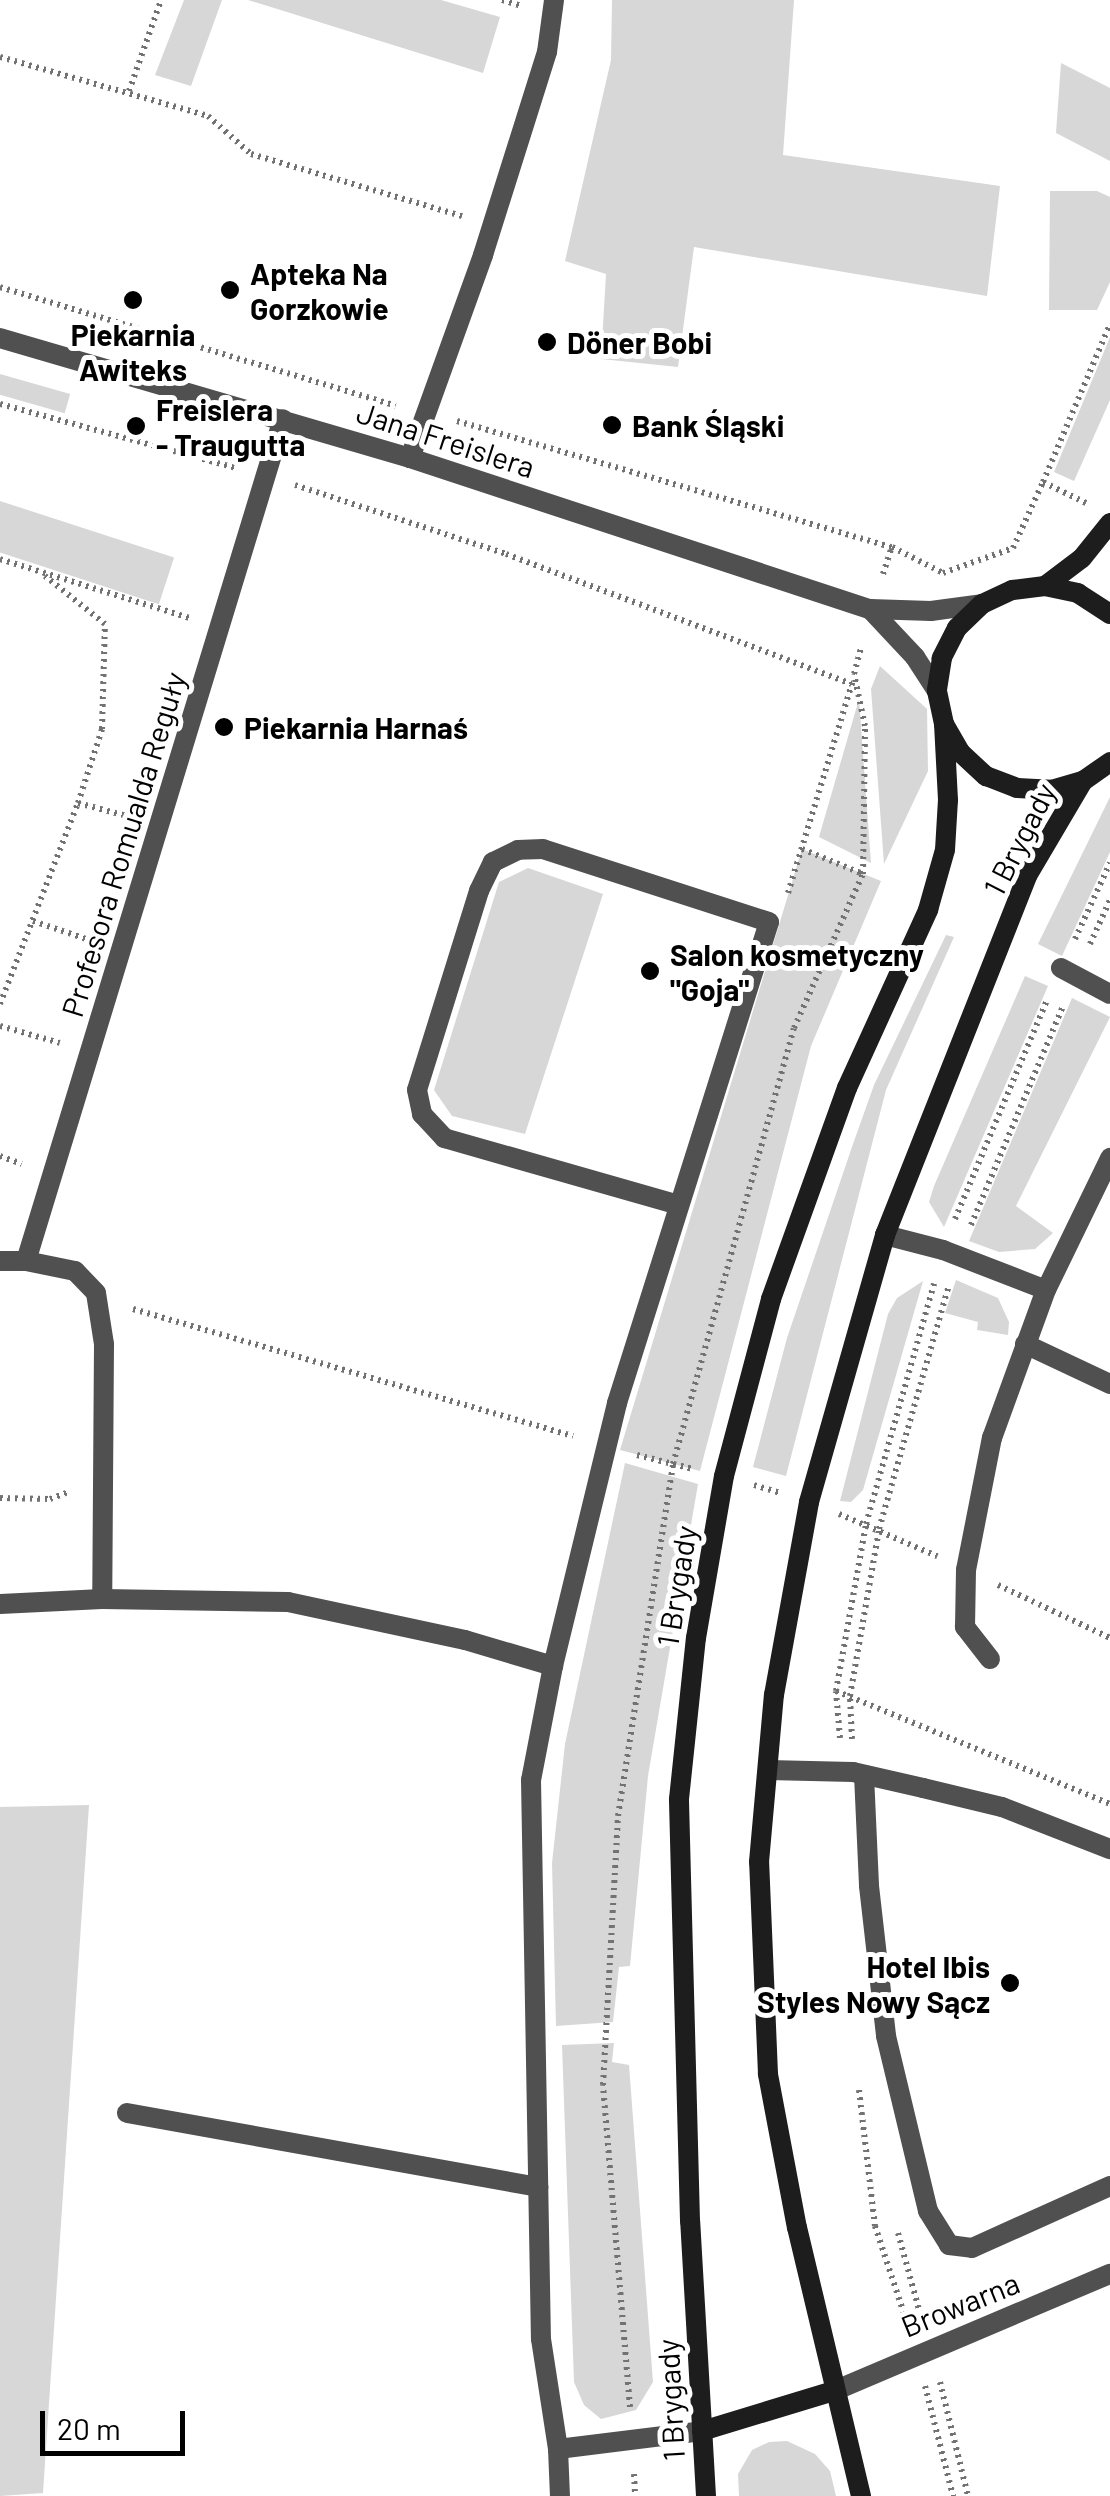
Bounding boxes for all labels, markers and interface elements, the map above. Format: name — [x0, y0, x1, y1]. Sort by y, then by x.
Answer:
place label: Apteka Na Gorzkowie — [250, 255, 389, 326]
marker: Apteka Na Gorzkowie — [219, 279, 241, 301]
marker: Piekarnia Awiteks — [122, 289, 144, 311]
place label: Piekarnia Awiteks — [71, 316, 195, 386]
place label: Döner Bobi — [567, 324, 712, 360]
marker: Döner Bobi — [536, 331, 558, 353]
place label: Freislera - Traugutta — [156, 391, 305, 462]
street label: Jana Freislera — [353, 393, 539, 485]
place label: Bank Śląski — [632, 407, 784, 443]
marker: Bank Śląski — [601, 414, 623, 436]
marker: Freislera - Traugutta — [125, 415, 147, 437]
street label: Profesora Romualda Reguły — [53, 667, 193, 1021]
place label: Piekarnia Harnaś — [244, 709, 468, 745]
marker: Piekarnia Harnaś — [213, 716, 235, 738]
street label: 1 Brygady — [975, 777, 1063, 901]
place label: Salon kosmetyczny "Goja" — [670, 936, 924, 1006]
marker: Salon kosmetyczny "Goja" — [639, 960, 661, 982]
street label: 1 Brygady — [649, 1523, 703, 1649]
place label: Hotel Ibis Styles Nowy Sącz — [757, 1948, 990, 2018]
marker: Hotel Ibis Styles Nowy Sącz — [999, 1972, 1021, 1994]
street label: Browarna — [896, 2264, 1024, 2344]
street label: 1 Brygady — [649, 2338, 691, 2462]
scale bar — [45, 2391, 190, 2453]
text: 20 m — [57, 2410, 121, 2446]

